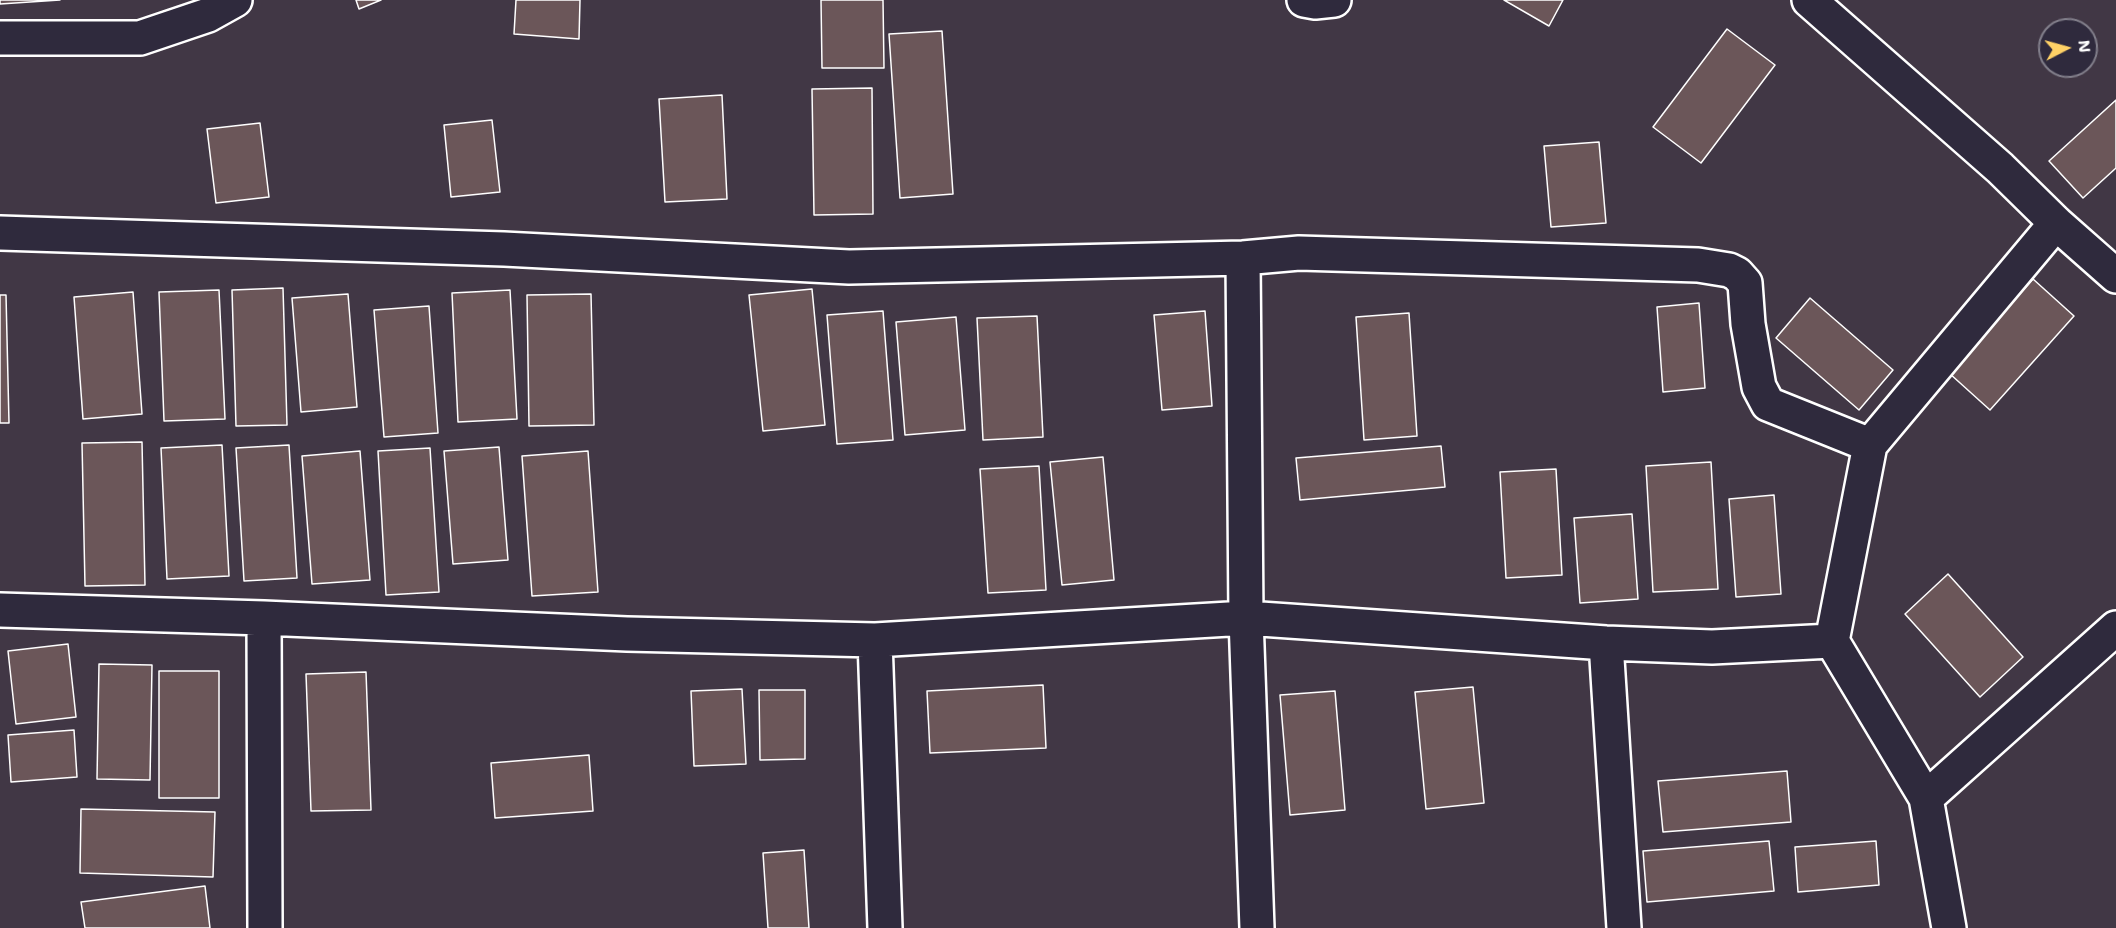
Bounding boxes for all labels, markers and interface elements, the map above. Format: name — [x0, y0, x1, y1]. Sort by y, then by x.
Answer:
north arrow — [2038, 18, 2098, 78]
text: N — [2073, 39, 2096, 54]

